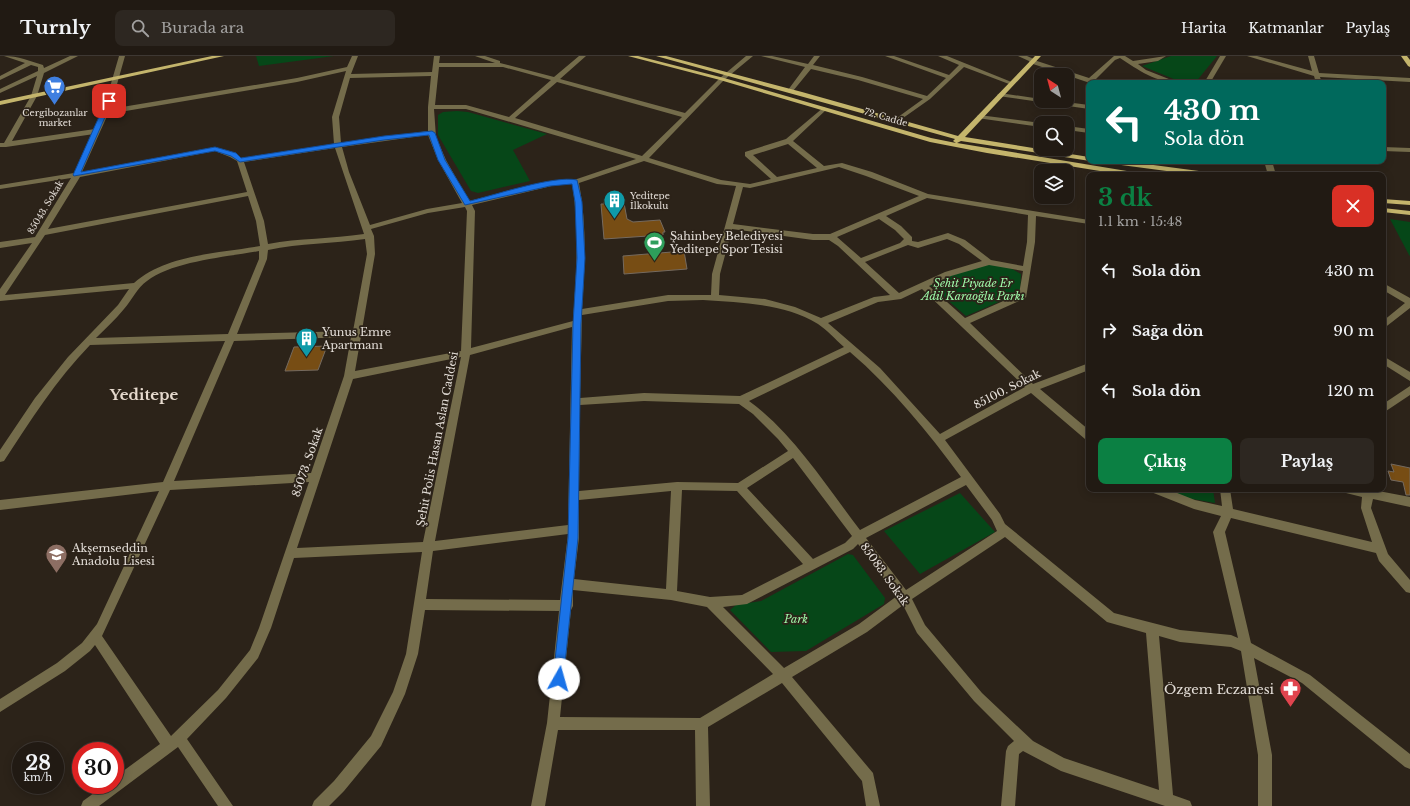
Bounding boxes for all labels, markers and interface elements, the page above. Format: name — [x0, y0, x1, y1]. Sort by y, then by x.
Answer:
search box — [115, 10, 395, 46]
text: Turnly — [20, 16, 91, 39]
icon: search — [129, 17, 151, 39]
text: Burada ara — [161, 18, 244, 37]
text: Harita — [1181, 19, 1226, 37]
text: Katmanlar — [1248, 19, 1324, 37]
text: Paylaş — [1346, 19, 1390, 37]
north arrow — [1034, 68, 1074, 108]
map controls — [1034, 68, 1074, 204]
supermarket icon: Cergibozanlar market — [42, 74, 68, 107]
pin — [92, 84, 126, 118]
icon: arrive — [98, 90, 120, 112]
text: 430 m — [1164, 93, 1260, 128]
icon: left — [1098, 96, 1150, 148]
street label: 72. Cadde — [863, 106, 909, 128]
place label: Cergibozanlar market — [22, 107, 88, 128]
button: search — [1034, 116, 1074, 156]
text: Sola dön — [1164, 128, 1245, 150]
button: layers — [1034, 164, 1074, 204]
street label: 85043. Sokak — [25, 178, 66, 236]
text: 3 dk — [1098, 183, 1152, 212]
button: close — [1332, 185, 1374, 227]
building icon: Yeditepe İlkokulu — [602, 187, 628, 220]
place label: Yeditepe İlkokulu — [629, 190, 670, 211]
text: 1.1 km · 15:48 — [1098, 213, 1182, 230]
sports icon: Şahinbey Belediyesi Yeditepe Spor Tesisi — [641, 229, 667, 262]
place label: Şahinbey Belediyesi Yeditepe Spor Tesisi — [669, 229, 783, 256]
icon: left — [1098, 259, 1120, 281]
text: Sola dön — [1132, 261, 1201, 280]
text: 430 m — [1325, 261, 1374, 280]
park label: Şehit Piyade Er Adil Karaoğlu Parkı — [920, 276, 1025, 303]
icon: right — [1098, 319, 1120, 341]
text: Sağa dön — [1132, 321, 1204, 340]
text: 90 m — [1333, 321, 1374, 340]
building icon: Yunus Emre Apartmanı — [293, 325, 319, 358]
place label: Yunus Emre Apartmanı — [321, 325, 391, 352]
street label: Şehit Polis Hasan Aslan Caddesi — [413, 350, 461, 528]
street label: 85100. Sokak — [971, 366, 1043, 412]
icon: left — [1098, 379, 1120, 401]
text: Sola dön — [1132, 381, 1201, 400]
text: 120 m — [1327, 381, 1374, 400]
district label: Yeditepe — [109, 385, 178, 404]
street label: 85073. Sokak — [288, 425, 326, 499]
button: Çıkış — [1098, 438, 1232, 484]
button: Paylaş — [1240, 438, 1374, 484]
street label: 85083. Sokak — [858, 540, 913, 608]
school or university icon: Akşemseddin Anadolu Lisesi — [44, 541, 70, 574]
place label: Akşemseddin Anadolu Lisesi — [71, 541, 155, 568]
park label: Park — [783, 612, 808, 626]
position arrow — [538, 658, 580, 700]
pharmacy icon: Özgem Eczanesi — [1277, 676, 1303, 709]
place label: Özgem Eczanesi — [1164, 681, 1275, 698]
speed limit sign: 30 — [72, 742, 124, 794]
text: 28 — [25, 751, 51, 775]
text: km/h — [24, 771, 52, 784]

